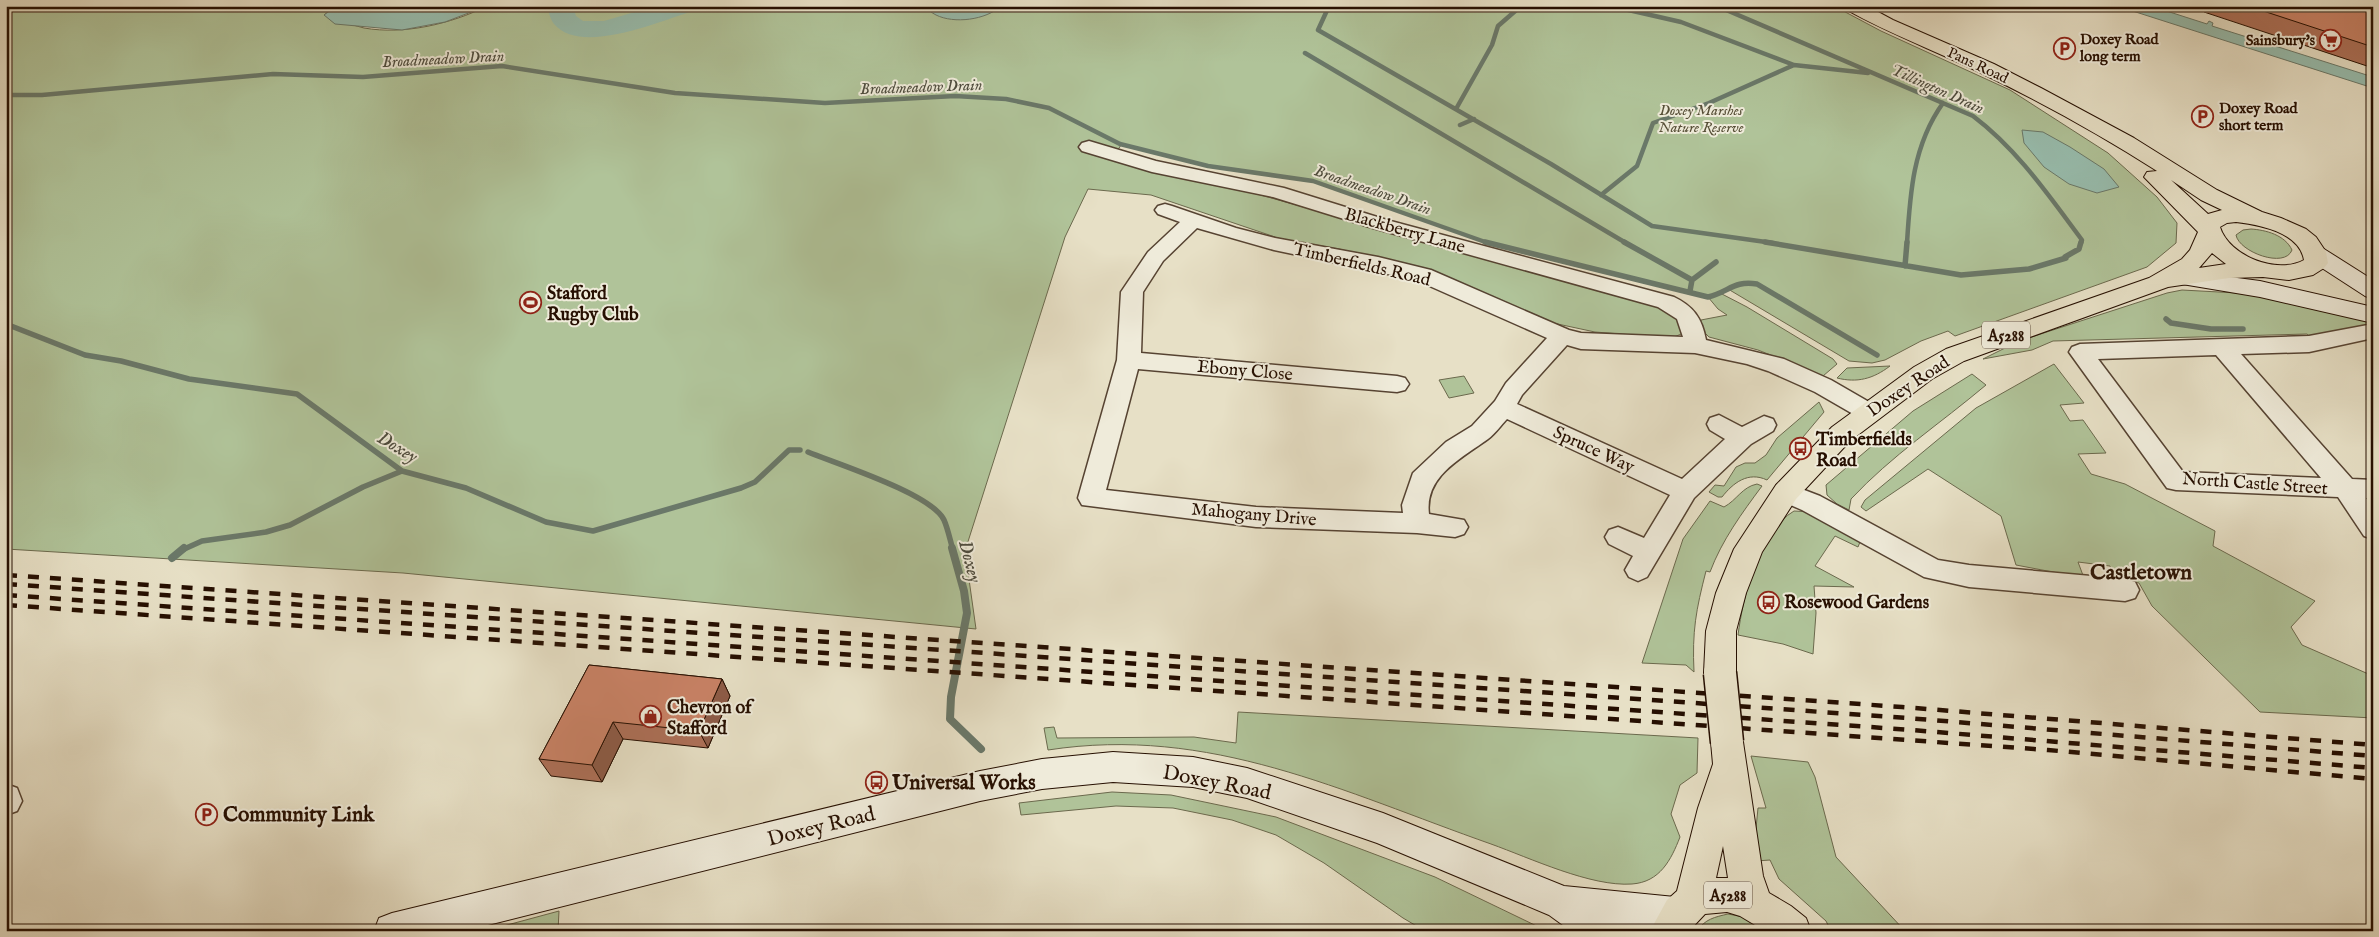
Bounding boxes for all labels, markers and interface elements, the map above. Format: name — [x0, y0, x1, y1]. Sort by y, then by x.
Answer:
supermarket icon: Sainsbury's — [2319, 28, 2343, 52]
place label: Doxey Road long term — [2079, 30, 2160, 66]
place label: Sainsbury's — [2246, 31, 2316, 50]
parking icon: Doxey Road long term — [2052, 36, 2076, 60]
street label: Pans Road — [1944, 43, 2012, 88]
water label: Broadmeadow Drain — [381, 47, 505, 73]
water label: Tillington Drain — [1887, 60, 1987, 119]
water label: Broadmeadow Drain — [860, 76, 983, 100]
place label: Doxey Road short term — [2219, 99, 2299, 135]
park label: Doxey Marshes Nature Reserve — [1658, 101, 1744, 137]
parking icon: Doxey Road short term — [2191, 105, 2215, 129]
water label: Broadmeadow Drain — [1311, 162, 1433, 220]
street label: Blackberry Lane — [1342, 203, 1467, 260]
street label: Timberfields Road — [1291, 238, 1433, 293]
place label: Stafford Rugby Club — [547, 283, 639, 327]
sports icon: Stafford Rugby Club — [519, 291, 543, 315]
road number: A5288 — [1982, 322, 2030, 348]
street label: Doxey Road — [1863, 351, 1955, 423]
street label: Ebony Close — [1196, 356, 1294, 387]
street label: Spruce Way — [1549, 421, 1638, 479]
water label: Doxey — [372, 426, 422, 470]
place label: Timberfields Road — [1815, 429, 1912, 473]
bus stop icon: Timberfields Road — [1788, 437, 1812, 461]
street label: North Castle Street — [2181, 468, 2328, 501]
street label: Mahogany Drive — [1190, 499, 1317, 532]
water label: Doxey — [952, 538, 986, 586]
district label: Castletown — [2090, 559, 2192, 587]
bus stop icon: Rosewood Gardens — [1756, 590, 1780, 614]
place label: Rosewood Gardens — [1784, 592, 1930, 615]
place label: Chevron of Stafford — [667, 697, 755, 741]
shop icon: Chevron of Stafford — [639, 705, 663, 729]
street label: Doxey Road — [1160, 760, 1274, 807]
bus stop icon: Universal Works — [864, 770, 888, 794]
place label: Universal Works — [891, 770, 1036, 797]
street label: Doxey Road — [765, 801, 879, 854]
parking icon: Community Link — [195, 802, 219, 826]
place label: Community Link — [223, 802, 375, 829]
road number: A5288 — [1704, 882, 1752, 908]

